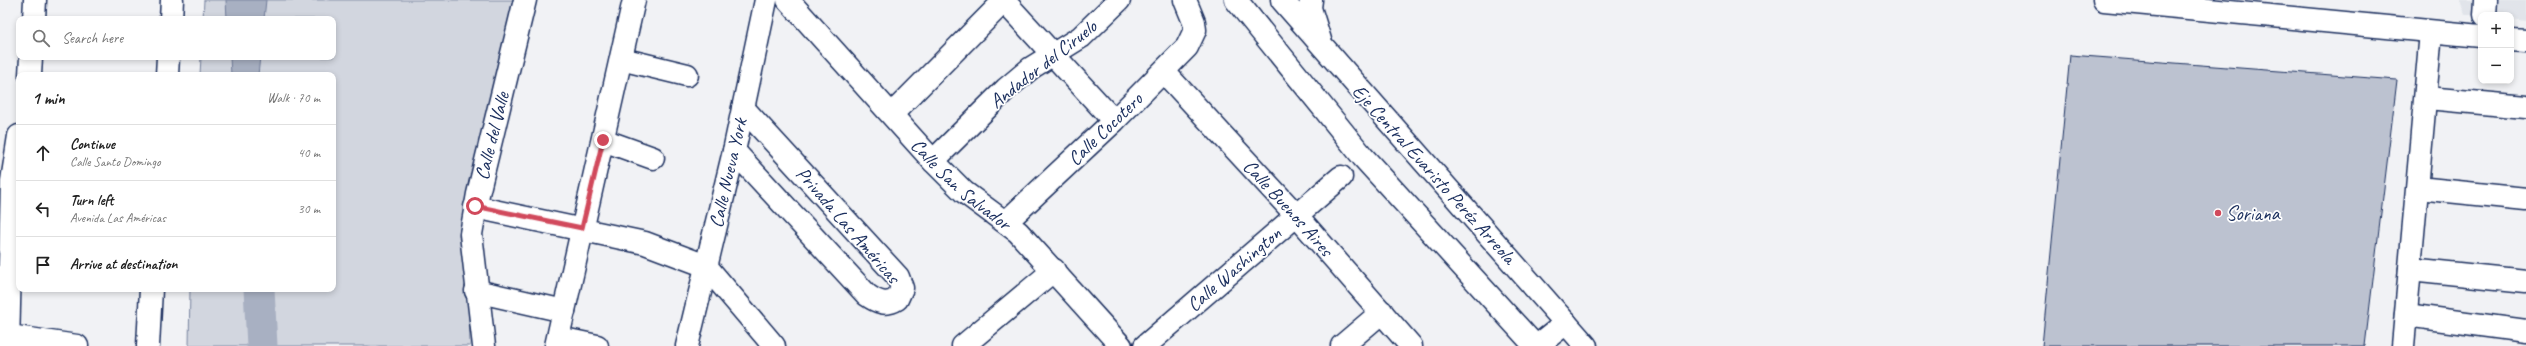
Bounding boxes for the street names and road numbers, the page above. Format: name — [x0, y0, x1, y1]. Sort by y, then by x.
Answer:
street label: Andador del Ciruelo — [984, 14, 1103, 114]
street label: Eje Central Evaristo Peréz Arreola — [1347, 79, 1523, 270]
street label: Calle Cocotero — [1062, 86, 1148, 171]
street label: Calle del Valle — [469, 88, 515, 183]
street label: Calle Nueva York — [703, 114, 753, 230]
street label: Calle San Salvador — [906, 133, 1018, 236]
street label: Calle Buenos Aires — [1238, 154, 1340, 263]
street label: Privada Las Américas — [791, 162, 907, 290]
street label: Calle Washington — [1181, 220, 1287, 317]

